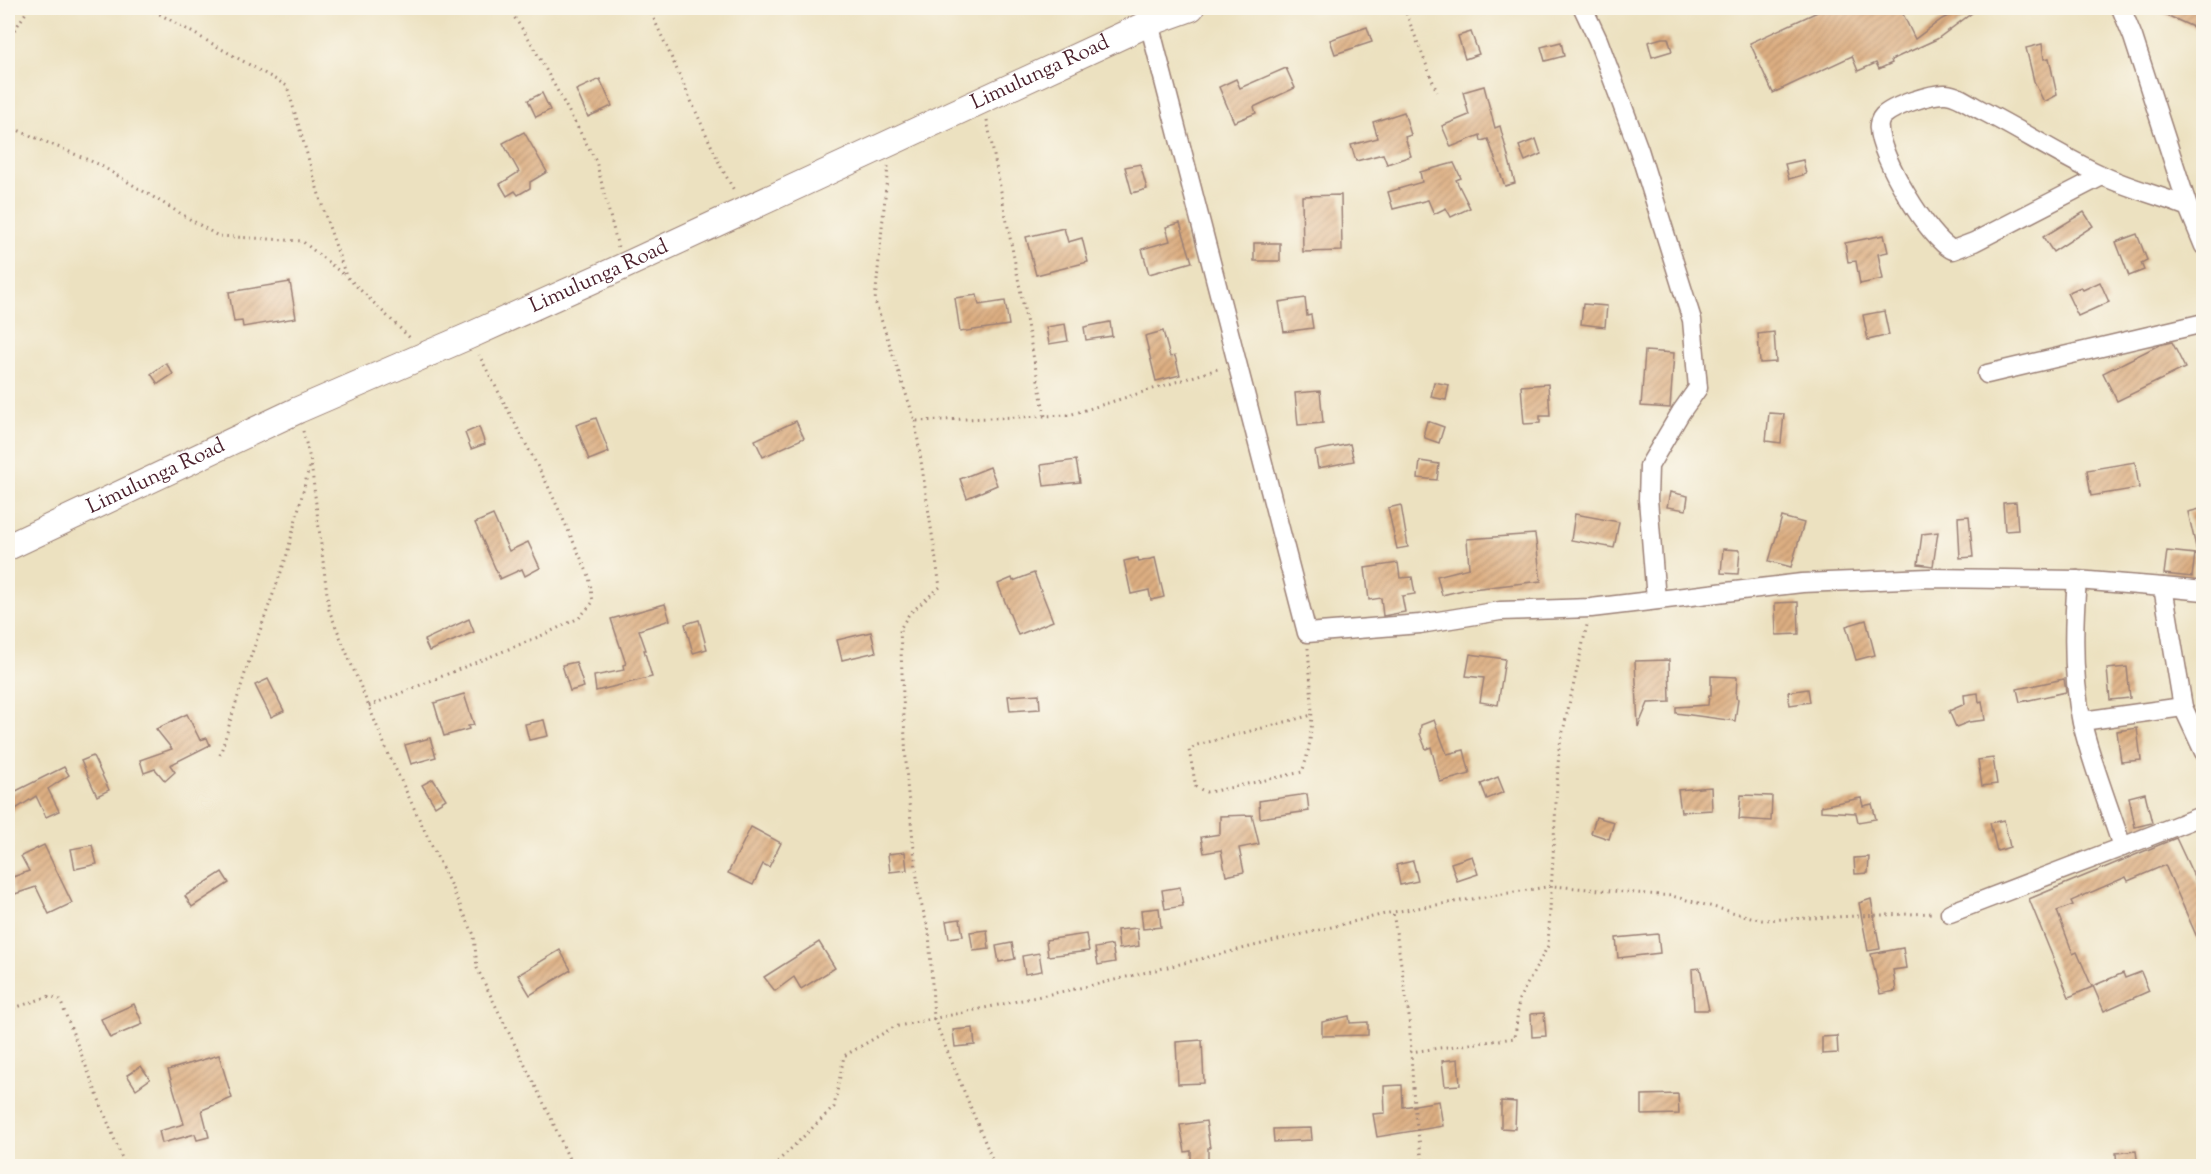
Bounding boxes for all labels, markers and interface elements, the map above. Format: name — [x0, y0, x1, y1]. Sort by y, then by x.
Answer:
street label: Limulunga Road — [966, 28, 1115, 118]
street label: Limulunga Road — [525, 232, 674, 322]
street label: Limulunga Road — [82, 431, 230, 522]

